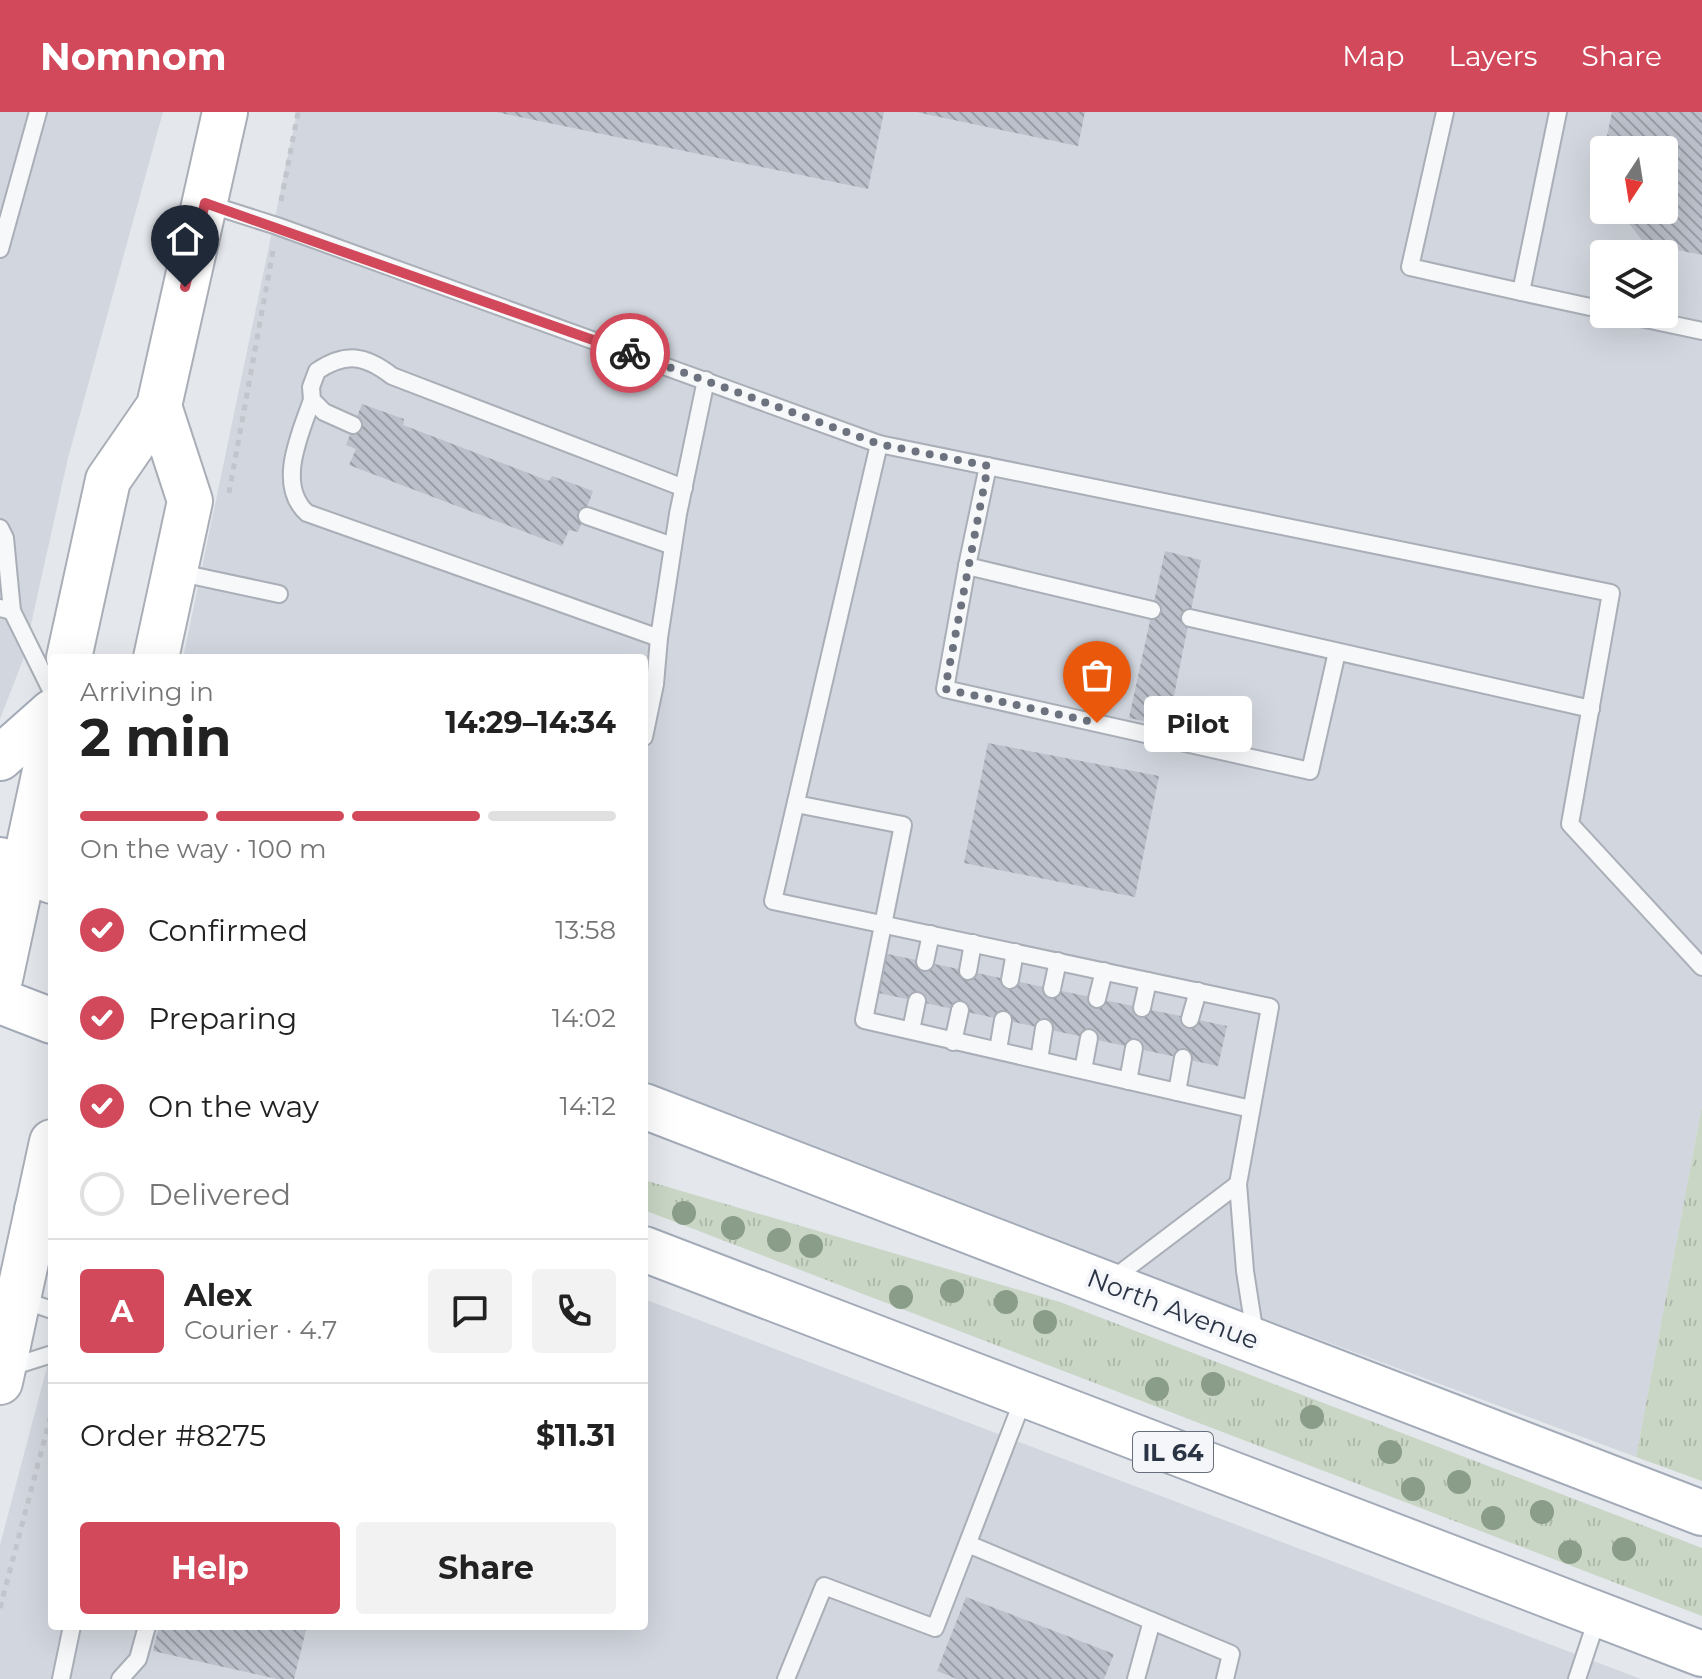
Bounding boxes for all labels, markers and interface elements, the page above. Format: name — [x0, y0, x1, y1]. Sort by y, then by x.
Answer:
text: Nomnom — [40, 33, 227, 80]
text: Map — [1342, 39, 1405, 73]
text: Layers — [1449, 39, 1538, 73]
text: Share — [1582, 39, 1662, 73]
north arrow — [1590, 136, 1678, 224]
map controls — [1590, 136, 1678, 328]
pin — [151, 205, 219, 287]
icon: home — [163, 217, 207, 261]
button: layers — [1590, 240, 1678, 328]
courier — [590, 313, 670, 393]
icon: bike — [608, 331, 652, 375]
pin — [1063, 641, 1131, 723]
icon: bag — [1075, 653, 1119, 697]
text: Arriving in — [80, 676, 214, 708]
callout: Pilot — [1145, 695, 1253, 751]
text: 14:29–14:34 — [445, 704, 616, 741]
text: 2 min — [80, 706, 232, 769]
text: Pilot — [1166, 708, 1230, 740]
text: On the way · 100 m — [80, 833, 327, 865]
icon: check — [80, 908, 124, 952]
text: Confirmed — [148, 912, 308, 949]
text: 13:58 — [555, 914, 616, 946]
icon: check — [80, 996, 124, 1040]
text: Preparing — [148, 1000, 297, 1037]
text: 14:02 — [552, 1002, 616, 1034]
icon: check — [80, 1084, 124, 1128]
text: On the way — [148, 1088, 319, 1125]
text: 14:12 — [560, 1090, 616, 1122]
text: Delivered — [148, 1176, 291, 1213]
street label: North Avenue — [1083, 1262, 1263, 1356]
button: chat — [428, 1269, 512, 1353]
button: phone — [532, 1269, 616, 1353]
text: Alex — [184, 1277, 252, 1314]
text: A — [111, 1293, 133, 1330]
text: Courier · 4.7 — [184, 1314, 337, 1346]
text: Order #8275 — [80, 1417, 266, 1454]
text: $11.31 — [536, 1417, 616, 1454]
road number: IL 64 — [1133, 1432, 1213, 1472]
button: Help — [80, 1522, 340, 1614]
button: Share — [356, 1522, 616, 1614]

